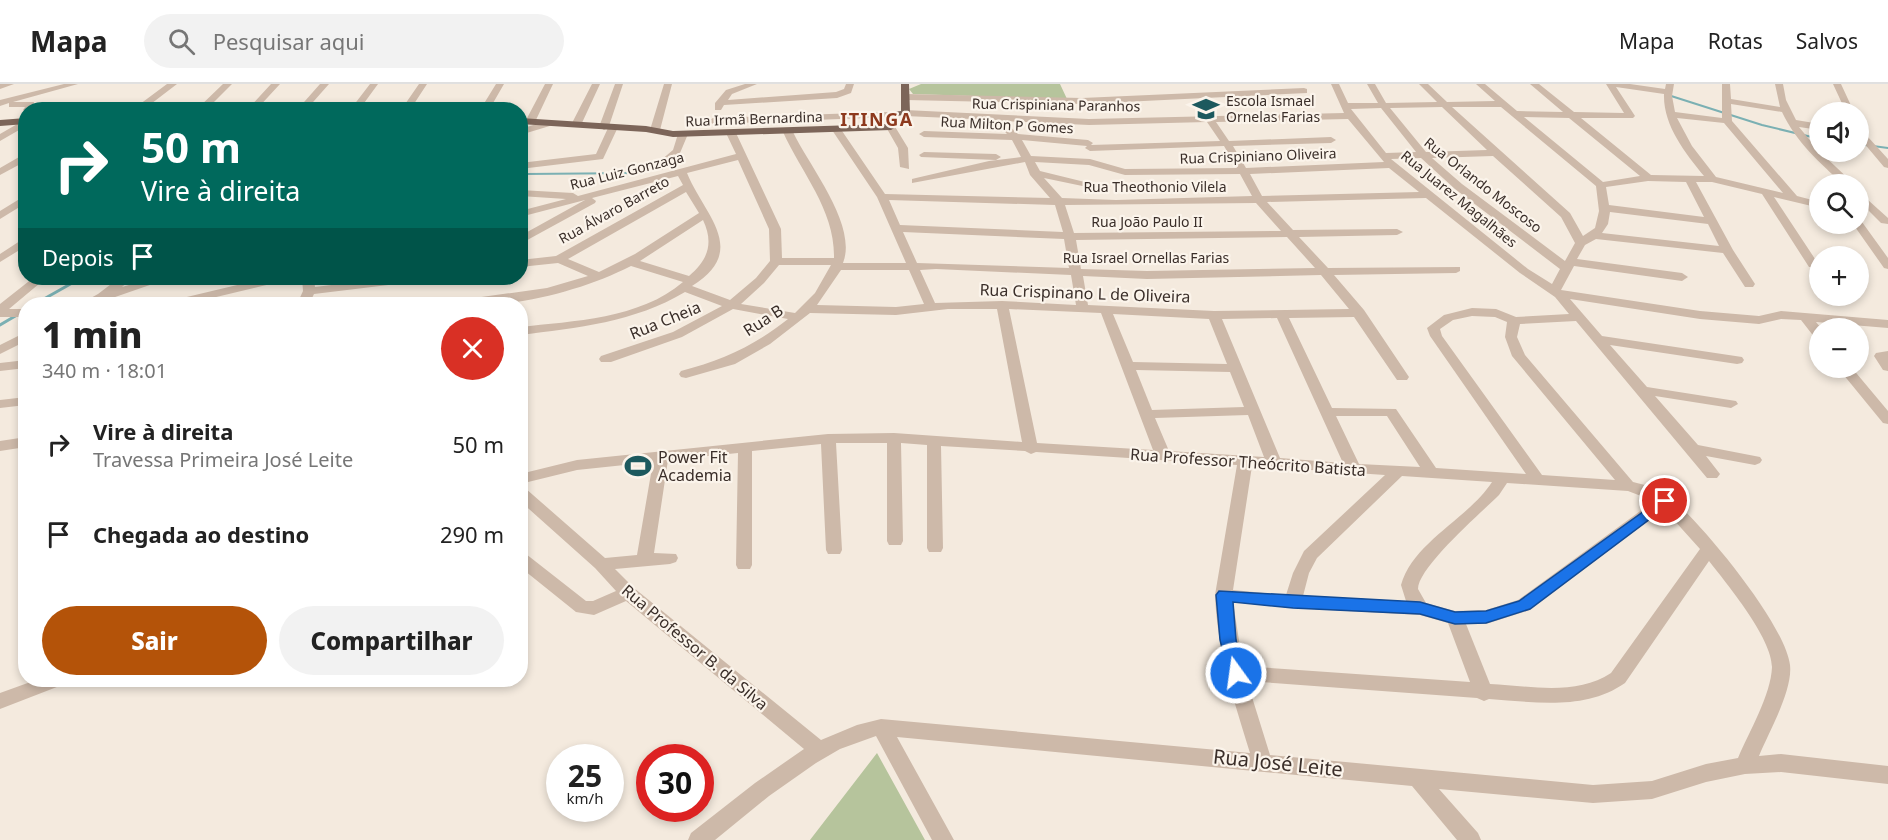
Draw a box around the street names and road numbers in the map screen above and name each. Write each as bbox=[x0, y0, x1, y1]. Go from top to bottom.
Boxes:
street label: Rua Crispiniana Paranhos bbox=[972, 94, 1141, 115]
street label: Rua Irmã Bernardina bbox=[685, 107, 823, 130]
street label: Rua Milton P Gomes bbox=[940, 112, 1074, 137]
street label: Rua Orlando Moscoso bbox=[1420, 133, 1546, 237]
street label: Rua Crispiniano Oliveira bbox=[1179, 143, 1337, 168]
street label: Rua Juarez Magalhães bbox=[1397, 146, 1522, 252]
street label: Rua Luiz Gonzaga bbox=[568, 147, 686, 194]
street label: Rua Álvaro Barreto bbox=[555, 171, 672, 248]
street label: Rua Theothonio Vilela bbox=[1083, 177, 1227, 196]
street label: Rua João Paulo II bbox=[1091, 212, 1203, 231]
street label: Rua Israel Ornellas Farias bbox=[1063, 248, 1230, 267]
street label: Rua Crispinano L de Oliveira bbox=[979, 278, 1191, 308]
street label: Rua Cheia bbox=[626, 296, 704, 344]
street label: Rua B bbox=[739, 299, 787, 341]
street label: Rua Professor Theócrito Batista bbox=[1129, 443, 1367, 481]
street label: Rua Professor B. da Silva bbox=[617, 579, 773, 715]
street label: Rua José Leite bbox=[1212, 742, 1344, 783]

